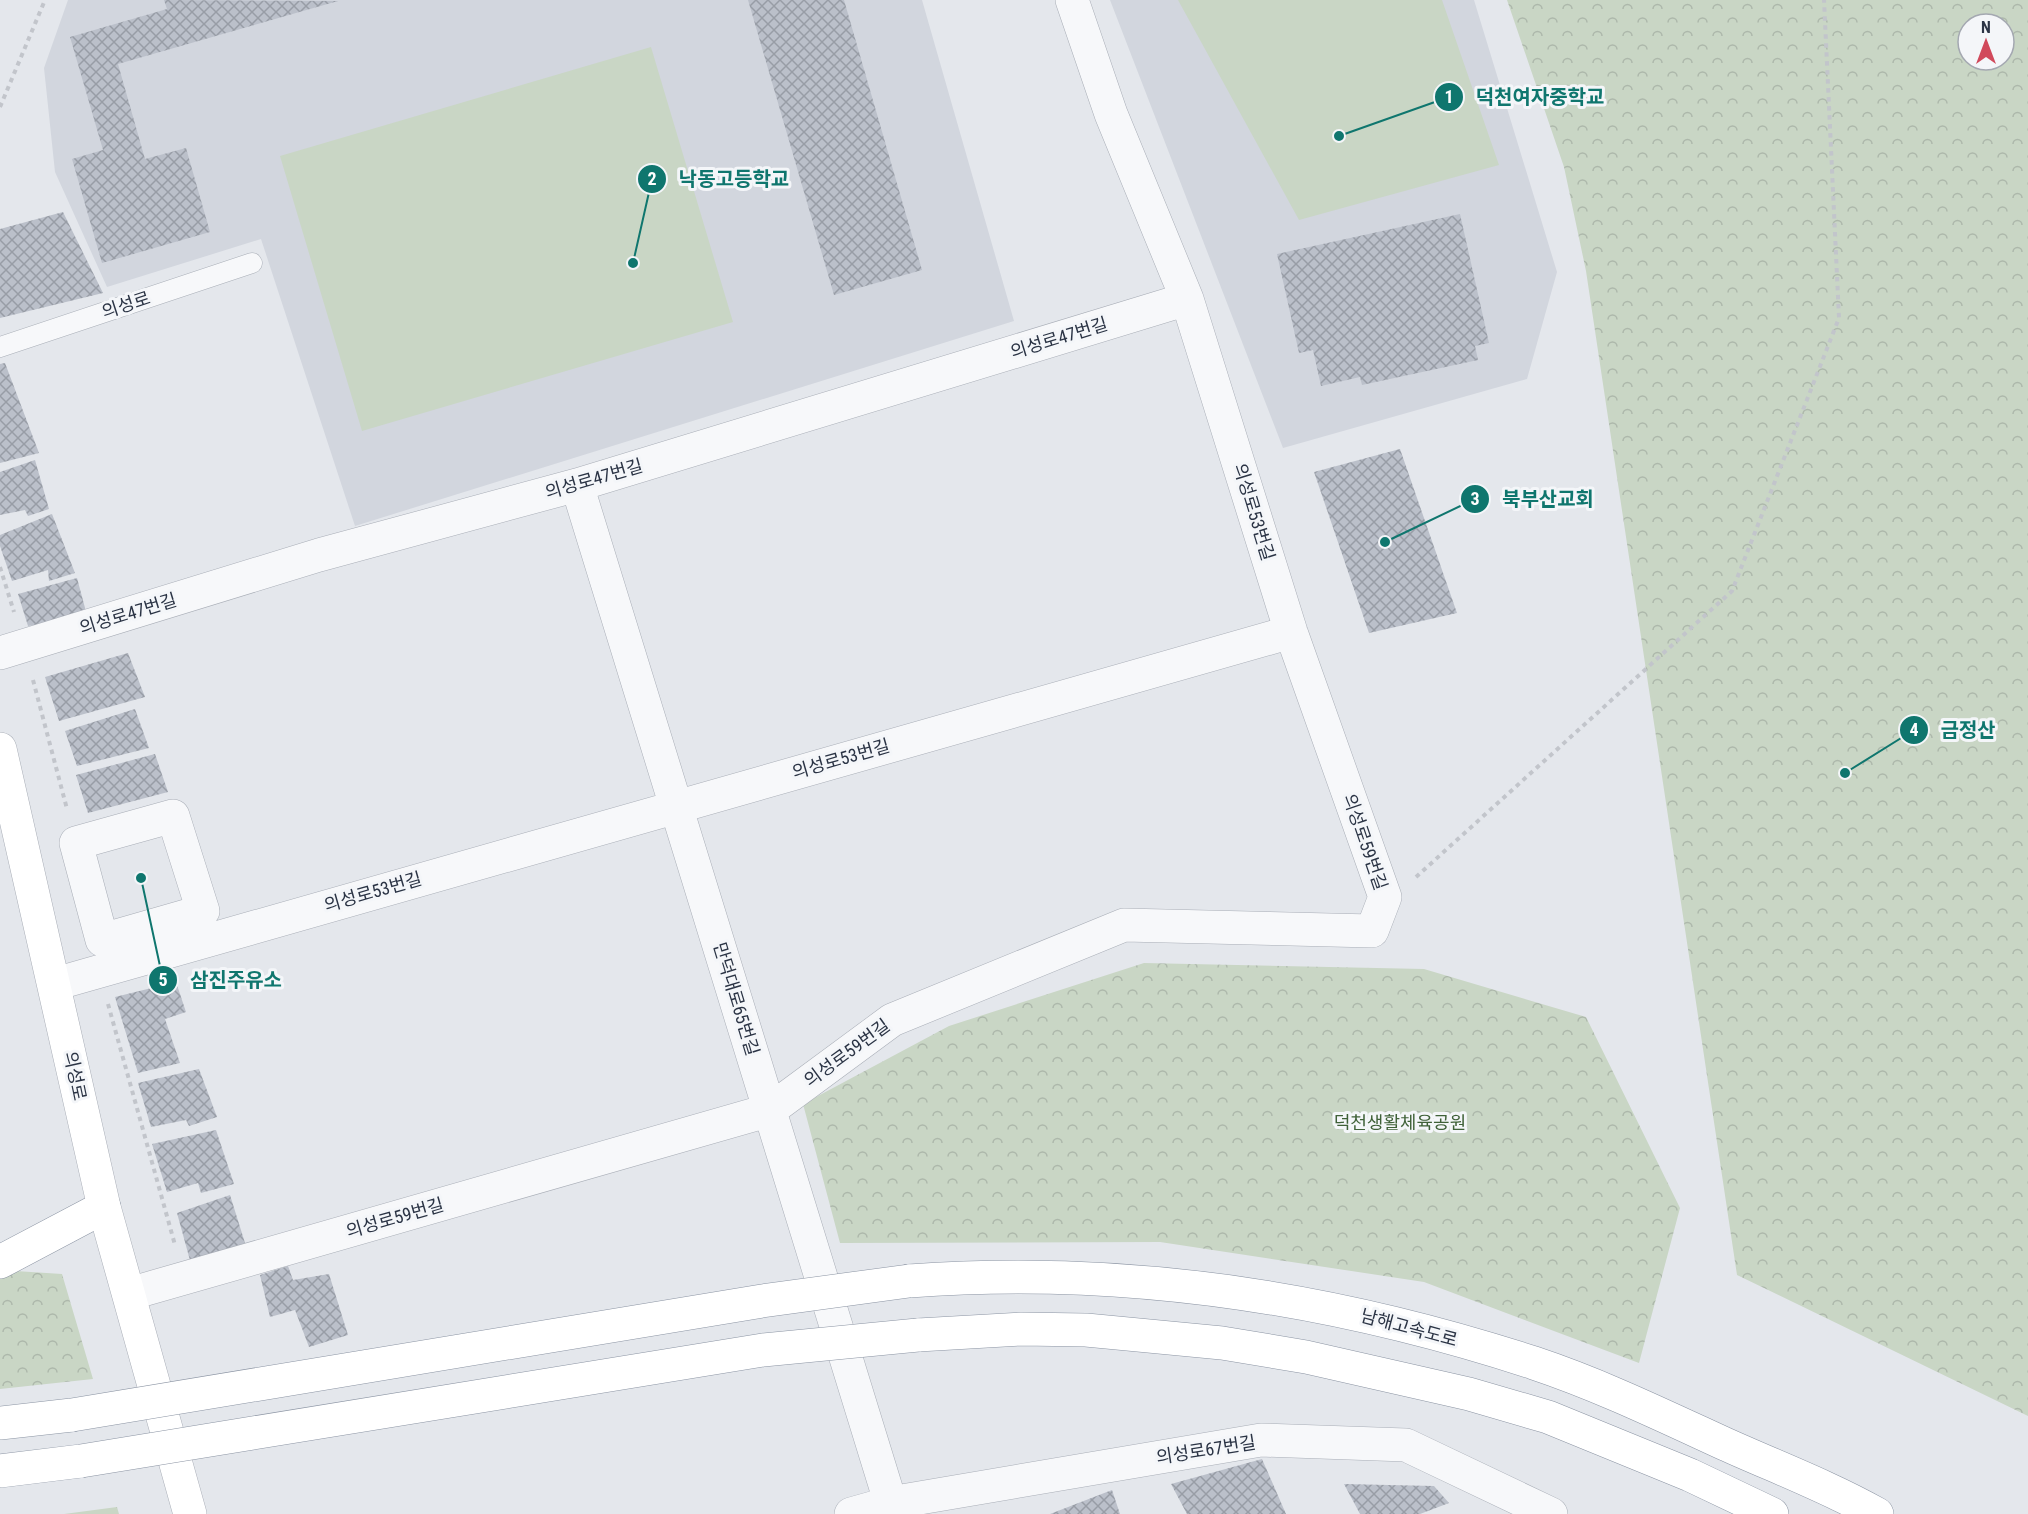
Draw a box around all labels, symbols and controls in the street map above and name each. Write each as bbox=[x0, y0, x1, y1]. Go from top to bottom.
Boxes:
north arrow bbox=[1956, 12, 2016, 72]
text: N bbox=[1981, 18, 1991, 37]
callout: 덕천여자중학교 bbox=[1434, 78, 1617, 116]
text: 덕천여자중학교 bbox=[1476, 85, 1604, 109]
text: 1 bbox=[1444, 86, 1454, 107]
callout: 낙동고등학교 bbox=[637, 160, 801, 198]
text: 낙동고등학교 bbox=[679, 167, 789, 191]
text: 2 bbox=[647, 168, 657, 189]
street label: 의성로 bbox=[99, 287, 153, 322]
street label: 의성로47번길 bbox=[1008, 313, 1110, 362]
street label: 의성로47번길 bbox=[543, 455, 645, 502]
street label: 의성로53번길 bbox=[1230, 461, 1279, 563]
callout: 북부산교회 bbox=[1460, 480, 1606, 518]
text: 북부산교회 bbox=[1502, 487, 1594, 511]
text: 3 bbox=[1470, 488, 1480, 509]
street label: 의성로47번길 bbox=[77, 589, 179, 638]
callout: 금정산 bbox=[1899, 711, 2008, 749]
text: 금정산 bbox=[1940, 718, 1996, 742]
text: 4 bbox=[1909, 719, 1919, 740]
street label: 의성로53번길 bbox=[790, 735, 892, 782]
street label: 의성로59번길 bbox=[1339, 791, 1392, 893]
street label: 의성로53번길 bbox=[322, 868, 424, 915]
street label: 만덕대로65번길 bbox=[709, 940, 764, 1058]
callout: 삼진주유소 bbox=[148, 961, 294, 999]
text: 삼진주유소 bbox=[190, 968, 282, 992]
text: 5 bbox=[158, 969, 168, 990]
street label: 의성로59번길 bbox=[800, 1015, 894, 1091]
street label: 의성로 bbox=[60, 1049, 91, 1102]
park label: 덕천생활체육공원 bbox=[1334, 1112, 1466, 1133]
street label: 의성로59번길 bbox=[344, 1194, 446, 1241]
street label: 남해고속도로 bbox=[1358, 1305, 1460, 1351]
street label: 의성로67번길 bbox=[1155, 1431, 1257, 1468]

